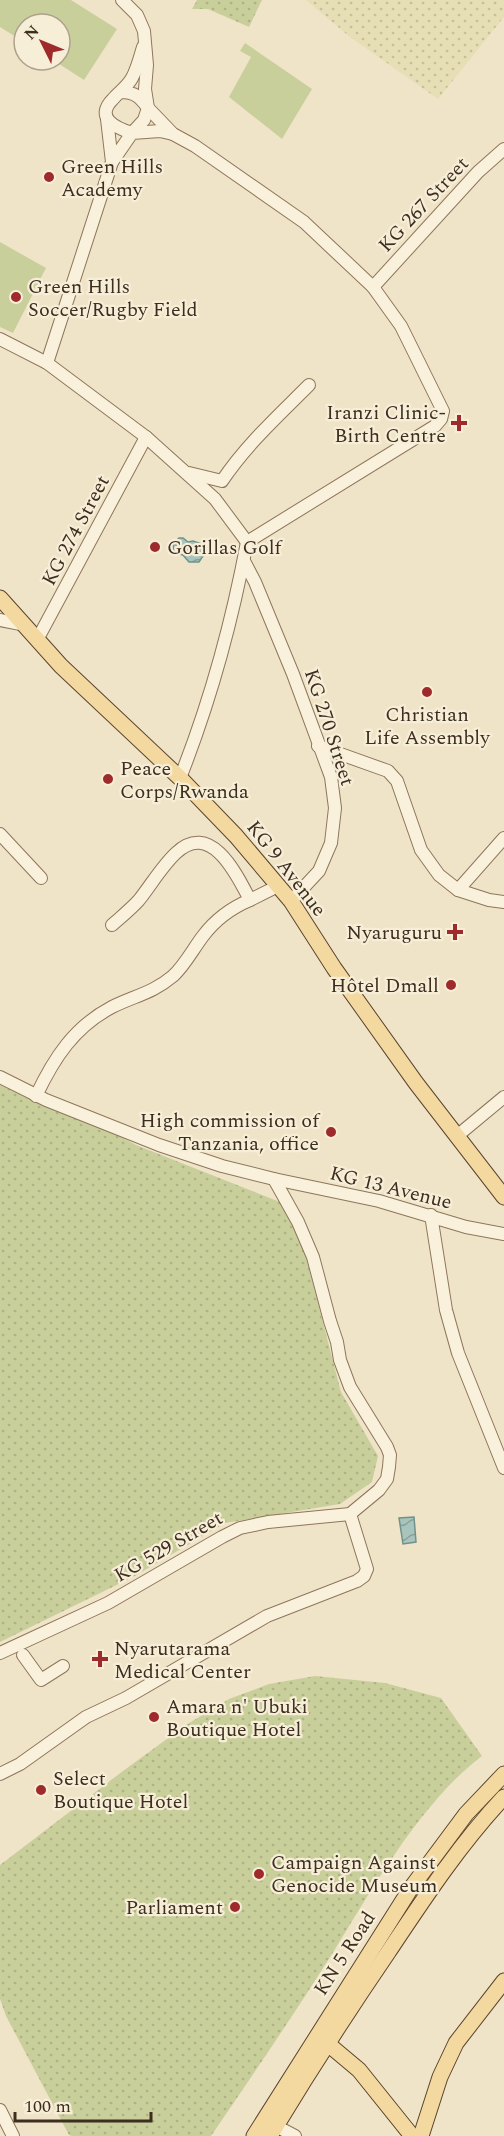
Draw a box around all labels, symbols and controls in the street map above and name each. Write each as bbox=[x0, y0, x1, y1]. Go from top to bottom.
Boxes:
north arrow bbox=[12, 12, 72, 72]
text: N bbox=[19, 19, 45, 45]
street label: KG 267 Street bbox=[371, 150, 476, 259]
place label: Green Hills Academy bbox=[61, 152, 163, 205]
marker: Green Hills Academy bbox=[42, 170, 56, 184]
place label: Green Hills Soccer/Rugby Field bbox=[28, 272, 198, 325]
marker: Green Hills Soccer/Rugby Field bbox=[9, 290, 23, 304]
place label: Iranzi Clinic- Birth Centre bbox=[326, 398, 446, 451]
marker: Iranzi Clinic- Birth Centre bbox=[450, 414, 468, 432]
street label: KG 274 Street bbox=[34, 470, 118, 591]
place label: Gorillas Golf bbox=[167, 533, 284, 563]
marker: Gorillas Golf bbox=[148, 540, 162, 554]
street label: KG 270 Street bbox=[296, 665, 362, 790]
marker: Christian Life Assembly bbox=[420, 685, 434, 699]
place label: Christian Life Assembly bbox=[364, 700, 491, 753]
place label: Peace Corps/Rwanda bbox=[120, 754, 249, 807]
marker: Peace Corps/Rwanda bbox=[101, 772, 115, 786]
street label: KG 9 Avenue bbox=[239, 814, 333, 923]
place label: Nyaruguru bbox=[346, 918, 442, 948]
marker: Nyaruguru bbox=[446, 923, 464, 941]
place label: Hôtel Dmall bbox=[330, 971, 439, 1001]
marker: Hôtel Dmall bbox=[444, 978, 458, 992]
place label: High commission of Tanzania, office bbox=[140, 1106, 321, 1159]
marker: High commission of Tanzania, office bbox=[324, 1125, 338, 1139]
street label: KG 13 Avenue bbox=[327, 1158, 455, 1218]
street label: KG 529 Street bbox=[108, 1504, 229, 1590]
place label: Nyarutarama Medical Center bbox=[114, 1634, 251, 1687]
marker: Nyarutarama Medical Center bbox=[91, 1650, 109, 1668]
place label: Amara n' Ubuki Boutique Hotel bbox=[166, 1692, 308, 1745]
marker: Amara n' Ubuki Boutique Hotel bbox=[147, 1710, 161, 1724]
place label: Select Boutique Hotel bbox=[53, 1764, 188, 1817]
marker: Select Boutique Hotel bbox=[34, 1783, 48, 1797]
place label: Campaign Against Genocide Museum bbox=[271, 1848, 437, 1901]
marker: Campaign Against Genocide Museum bbox=[252, 1867, 266, 1881]
place label: Parliament bbox=[125, 1893, 223, 1923]
marker: Parliament bbox=[228, 1900, 242, 1914]
street label: KN 5 Road bbox=[306, 1905, 383, 2002]
scale bar bbox=[15, 2085, 152, 2123]
text: 100 m bbox=[24, 2093, 71, 2120]

